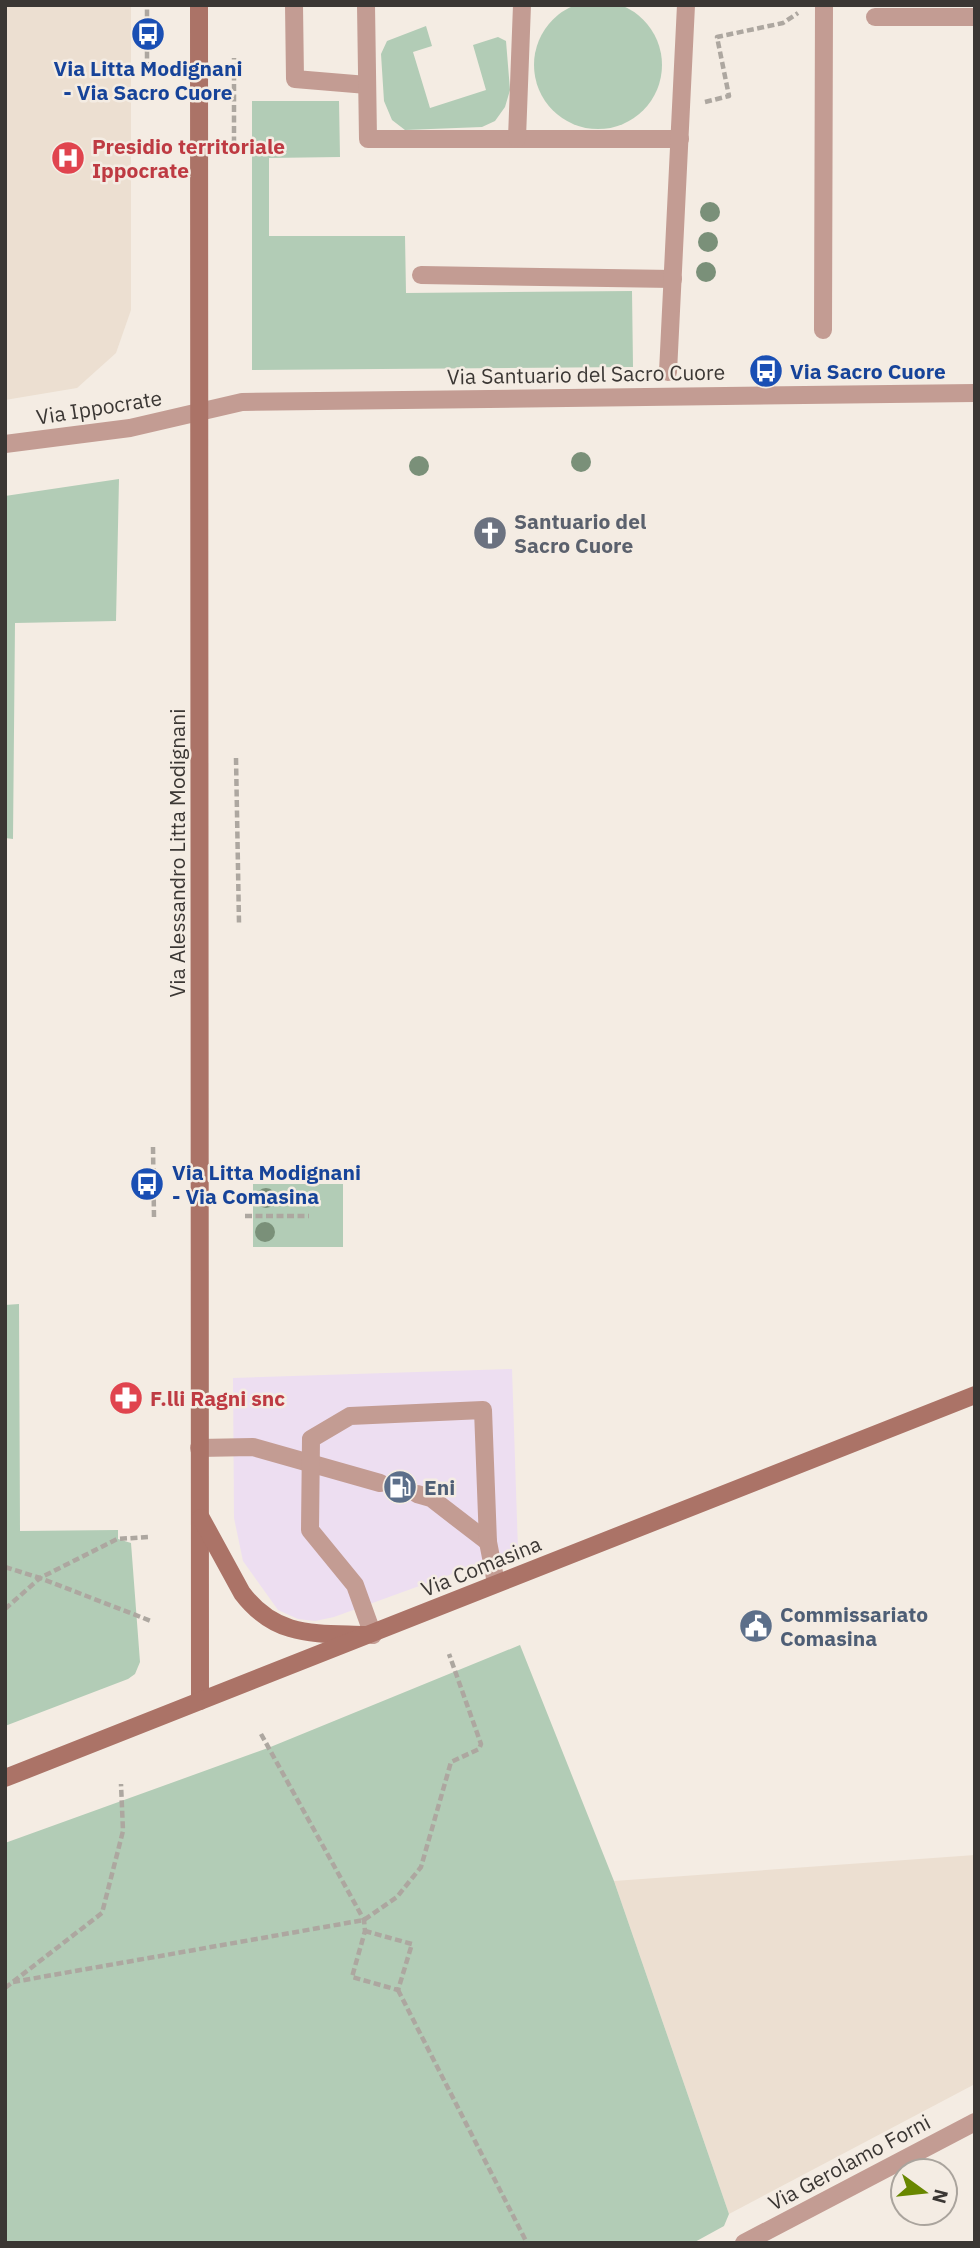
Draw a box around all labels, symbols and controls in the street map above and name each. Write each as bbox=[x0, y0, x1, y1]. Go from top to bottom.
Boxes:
bus stop icon: Via Litta Modignani - Via Sacro Cuore bbox=[129, 15, 167, 53]
place label: Via Litta Modignani - Via Sacro Cuore bbox=[54, 54, 242, 106]
place label: Presidio territoriale Ippocrate bbox=[92, 132, 285, 184]
hospital icon: Presidio territoriale Ippocrate bbox=[49, 139, 87, 177]
bus stop icon: Via Sacro Cuore bbox=[747, 352, 785, 390]
place label: Via Sacro Cuore bbox=[790, 357, 946, 385]
street label: Via Santuario del Sacro Cuore bbox=[447, 358, 725, 390]
street label: Via Ippocrate bbox=[34, 383, 164, 431]
place label: Santuario del Sacro Cuore bbox=[514, 507, 646, 559]
church icon: Santuario del Sacro Cuore bbox=[471, 514, 509, 552]
street label: Via Alessandro Litta Modignani bbox=[163, 708, 191, 998]
place label: Via Litta Modignani - Via Comasina bbox=[172, 1158, 361, 1210]
bus stop icon: Via Litta Modignani - Via Comasina bbox=[128, 1165, 166, 1203]
pharmacy icon: F.lli Ragni snc bbox=[107, 1379, 145, 1417]
place label: F.lli Ragni snc bbox=[150, 1384, 285, 1412]
fuel station icon: Eni bbox=[381, 1468, 419, 1506]
place label: Eni bbox=[424, 1473, 455, 1501]
street label: Via Comasina bbox=[417, 1529, 545, 1603]
place label: Commissariato Comasina bbox=[780, 1600, 928, 1652]
public building icon: Commissariato Comasina bbox=[737, 1607, 775, 1645]
street label: Via Gerolamo Forni bbox=[763, 2107, 935, 2217]
north arrow bbox=[889, 2157, 959, 2227]
text: N bbox=[927, 2187, 954, 2206]

